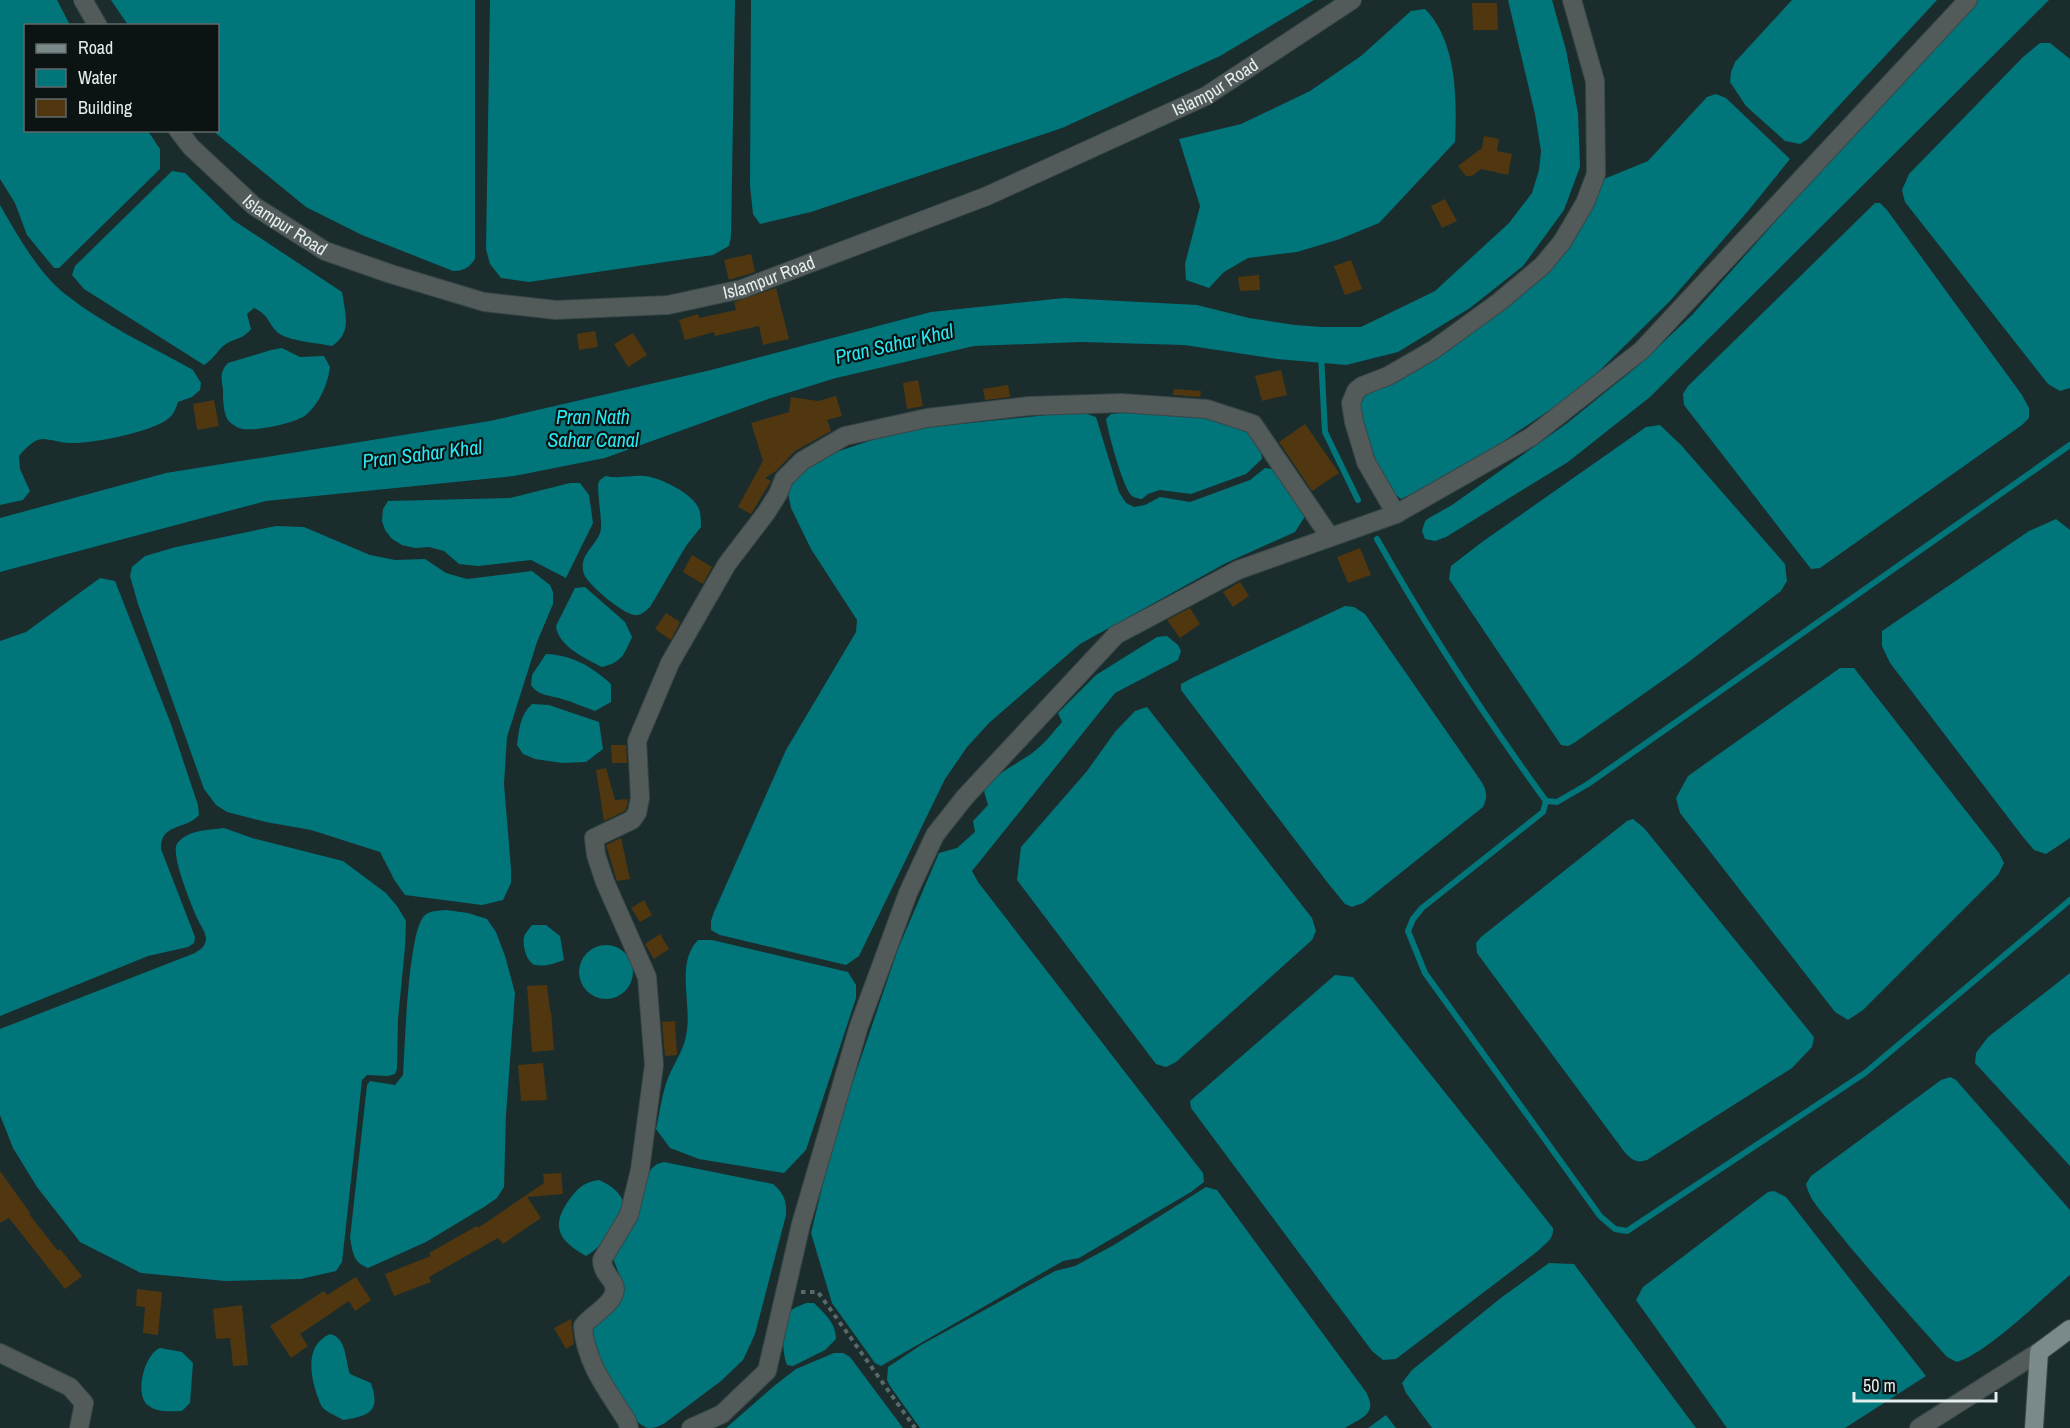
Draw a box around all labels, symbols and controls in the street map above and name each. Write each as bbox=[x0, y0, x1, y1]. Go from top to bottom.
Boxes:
legend bbox=[24, 24, 219, 132]
text: Road bbox=[78, 35, 113, 60]
street label: Islampur Road bbox=[1168, 52, 1263, 122]
text: Water bbox=[78, 65, 117, 90]
text: Building bbox=[78, 95, 133, 120]
street label: Islampur Road bbox=[237, 188, 332, 261]
street label: Islampur Road bbox=[721, 250, 818, 305]
water label: Pran Sahar Khal bbox=[832, 317, 956, 370]
water label: Pran Nath Sahar Canal bbox=[547, 403, 639, 453]
water label: Pran Sahar Khal bbox=[361, 433, 484, 474]
scale bar bbox=[1854, 1365, 1996, 1403]
text: 50 m bbox=[1863, 1373, 1896, 1398]

